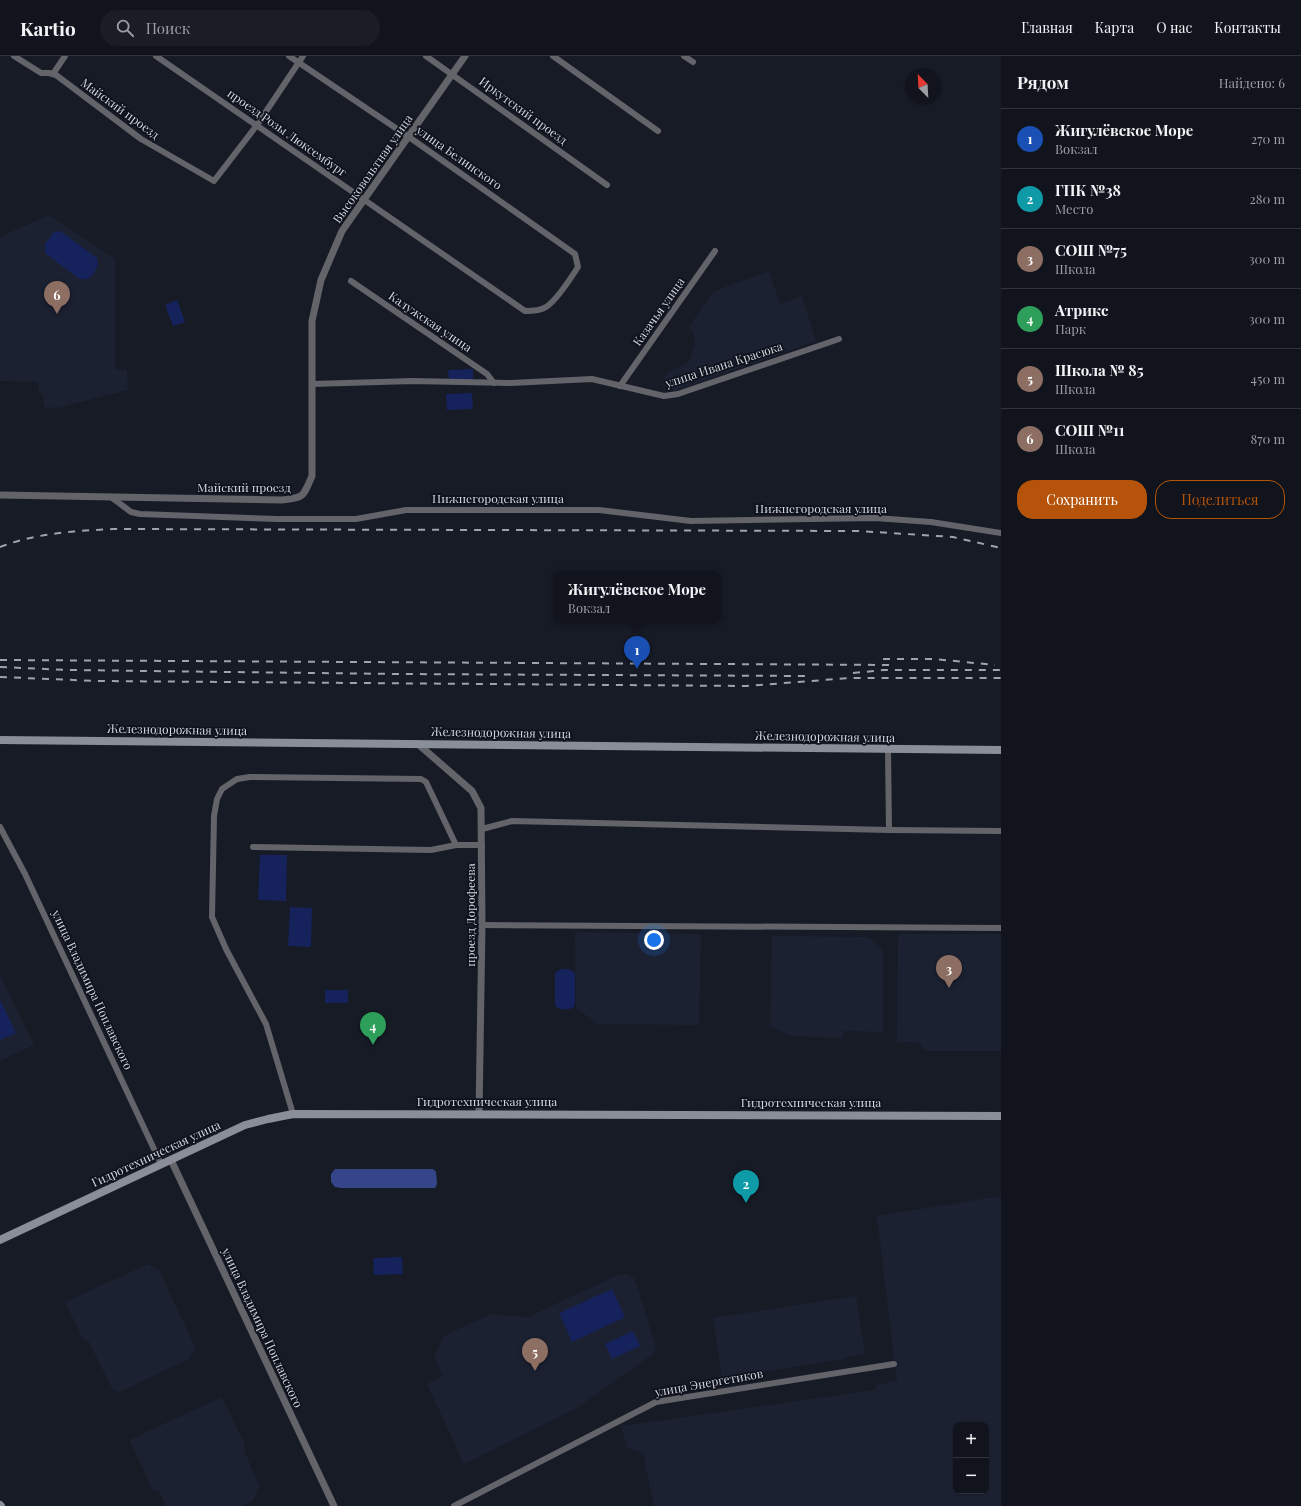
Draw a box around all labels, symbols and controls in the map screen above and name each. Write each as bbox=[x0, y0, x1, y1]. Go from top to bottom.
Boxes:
search box bbox=[100, 10, 380, 46]
text: Kartio bbox=[20, 15, 76, 41]
icon: search bbox=[114, 17, 136, 39]
text: Поиск bbox=[146, 18, 190, 38]
text: Главная bbox=[1021, 18, 1073, 37]
text: Карта bbox=[1095, 18, 1134, 37]
text: О нас bbox=[1156, 18, 1192, 37]
text: Контакты bbox=[1214, 18, 1281, 37]
north arrow bbox=[905, 68, 941, 104]
text: Рядом bbox=[1017, 71, 1069, 93]
street label: Иркутский проезд bbox=[476, 73, 571, 148]
street label: Майский проезд bbox=[78, 74, 164, 143]
text: Найдено: 6 bbox=[1219, 74, 1285, 91]
street label: проезд Розы Люксембург bbox=[225, 85, 351, 180]
street label: Высоковольтная улица bbox=[329, 111, 416, 226]
text: Жигулёвское Море bbox=[1055, 120, 1193, 140]
street label: улица Белинского bbox=[413, 121, 506, 193]
text: 1 bbox=[1028, 130, 1032, 147]
text: 270 m bbox=[1251, 130, 1285, 147]
text: Вокзал bbox=[1055, 140, 1098, 157]
text: ГПК №38 bbox=[1055, 180, 1121, 200]
text: 2 bbox=[1027, 190, 1033, 207]
text: 280 m bbox=[1249, 190, 1285, 207]
text: Место bbox=[1055, 200, 1093, 217]
text: СОШ №75 bbox=[1055, 240, 1127, 260]
text: 3 bbox=[1027, 250, 1033, 267]
text: 300 m bbox=[1249, 250, 1285, 267]
text: Школа bbox=[1055, 260, 1095, 277]
street label: Казачья улица bbox=[629, 274, 688, 349]
pin: 6 bbox=[44, 281, 70, 314]
street label: Калужская улица bbox=[386, 287, 475, 355]
text: Атрикс bbox=[1055, 300, 1108, 320]
text: 4 bbox=[1027, 310, 1033, 327]
text: 300 m bbox=[1249, 310, 1285, 327]
text: Парк bbox=[1055, 320, 1086, 337]
street label: улица Ивана Красюка bbox=[662, 337, 784, 391]
text: Школа № 85 bbox=[1055, 360, 1144, 380]
text: 5 bbox=[1027, 370, 1033, 387]
text: 450 m bbox=[1251, 370, 1285, 387]
text: Школа bbox=[1055, 380, 1095, 397]
text: СОШ №11 bbox=[1055, 420, 1125, 440]
text: 6 bbox=[1026, 430, 1034, 447]
text: 870 m bbox=[1250, 430, 1285, 447]
text: Школа bbox=[1055, 440, 1095, 457]
street label: Майский проезд bbox=[197, 479, 291, 495]
button: Сохранить bbox=[1017, 480, 1147, 519]
button: Поделиться bbox=[1155, 480, 1285, 519]
street label: Нижнегородская улица bbox=[432, 490, 564, 506]
street label: Нижнегородская улица bbox=[755, 500, 887, 516]
popup bbox=[553, 571, 721, 623]
text: Жигулёвское Море bbox=[568, 579, 706, 599]
text: Вокзал bbox=[568, 599, 610, 616]
pin: 1 bbox=[624, 636, 650, 669]
street label: Железнодорожная улица bbox=[107, 720, 247, 738]
street label: Железнодорожная улица bbox=[431, 723, 571, 741]
street label: Железнодорожная улица bbox=[755, 727, 895, 745]
street label: проезд Дорофеева bbox=[462, 863, 478, 967]
street label: улица Владимира Поплавского bbox=[48, 906, 137, 1072]
your location bbox=[644, 930, 664, 950]
pin: 3 bbox=[936, 955, 962, 988]
pin: 4 bbox=[360, 1012, 386, 1045]
street label: Гидротехническая улица bbox=[417, 1093, 557, 1109]
street label: Гидротехническая улица bbox=[741, 1094, 881, 1110]
street label: Гидротехническая улица bbox=[88, 1116, 223, 1190]
pin: 2 bbox=[733, 1170, 759, 1203]
street label: улица Владимира Поплавского bbox=[218, 1244, 307, 1410]
pin: 5 bbox=[522, 1338, 548, 1371]
street label: улица Энергетиков bbox=[652, 1365, 765, 1400]
map controls bbox=[953, 1422, 989, 1494]
button: + bbox=[953, 1422, 989, 1458]
button: − bbox=[953, 1458, 989, 1494]

